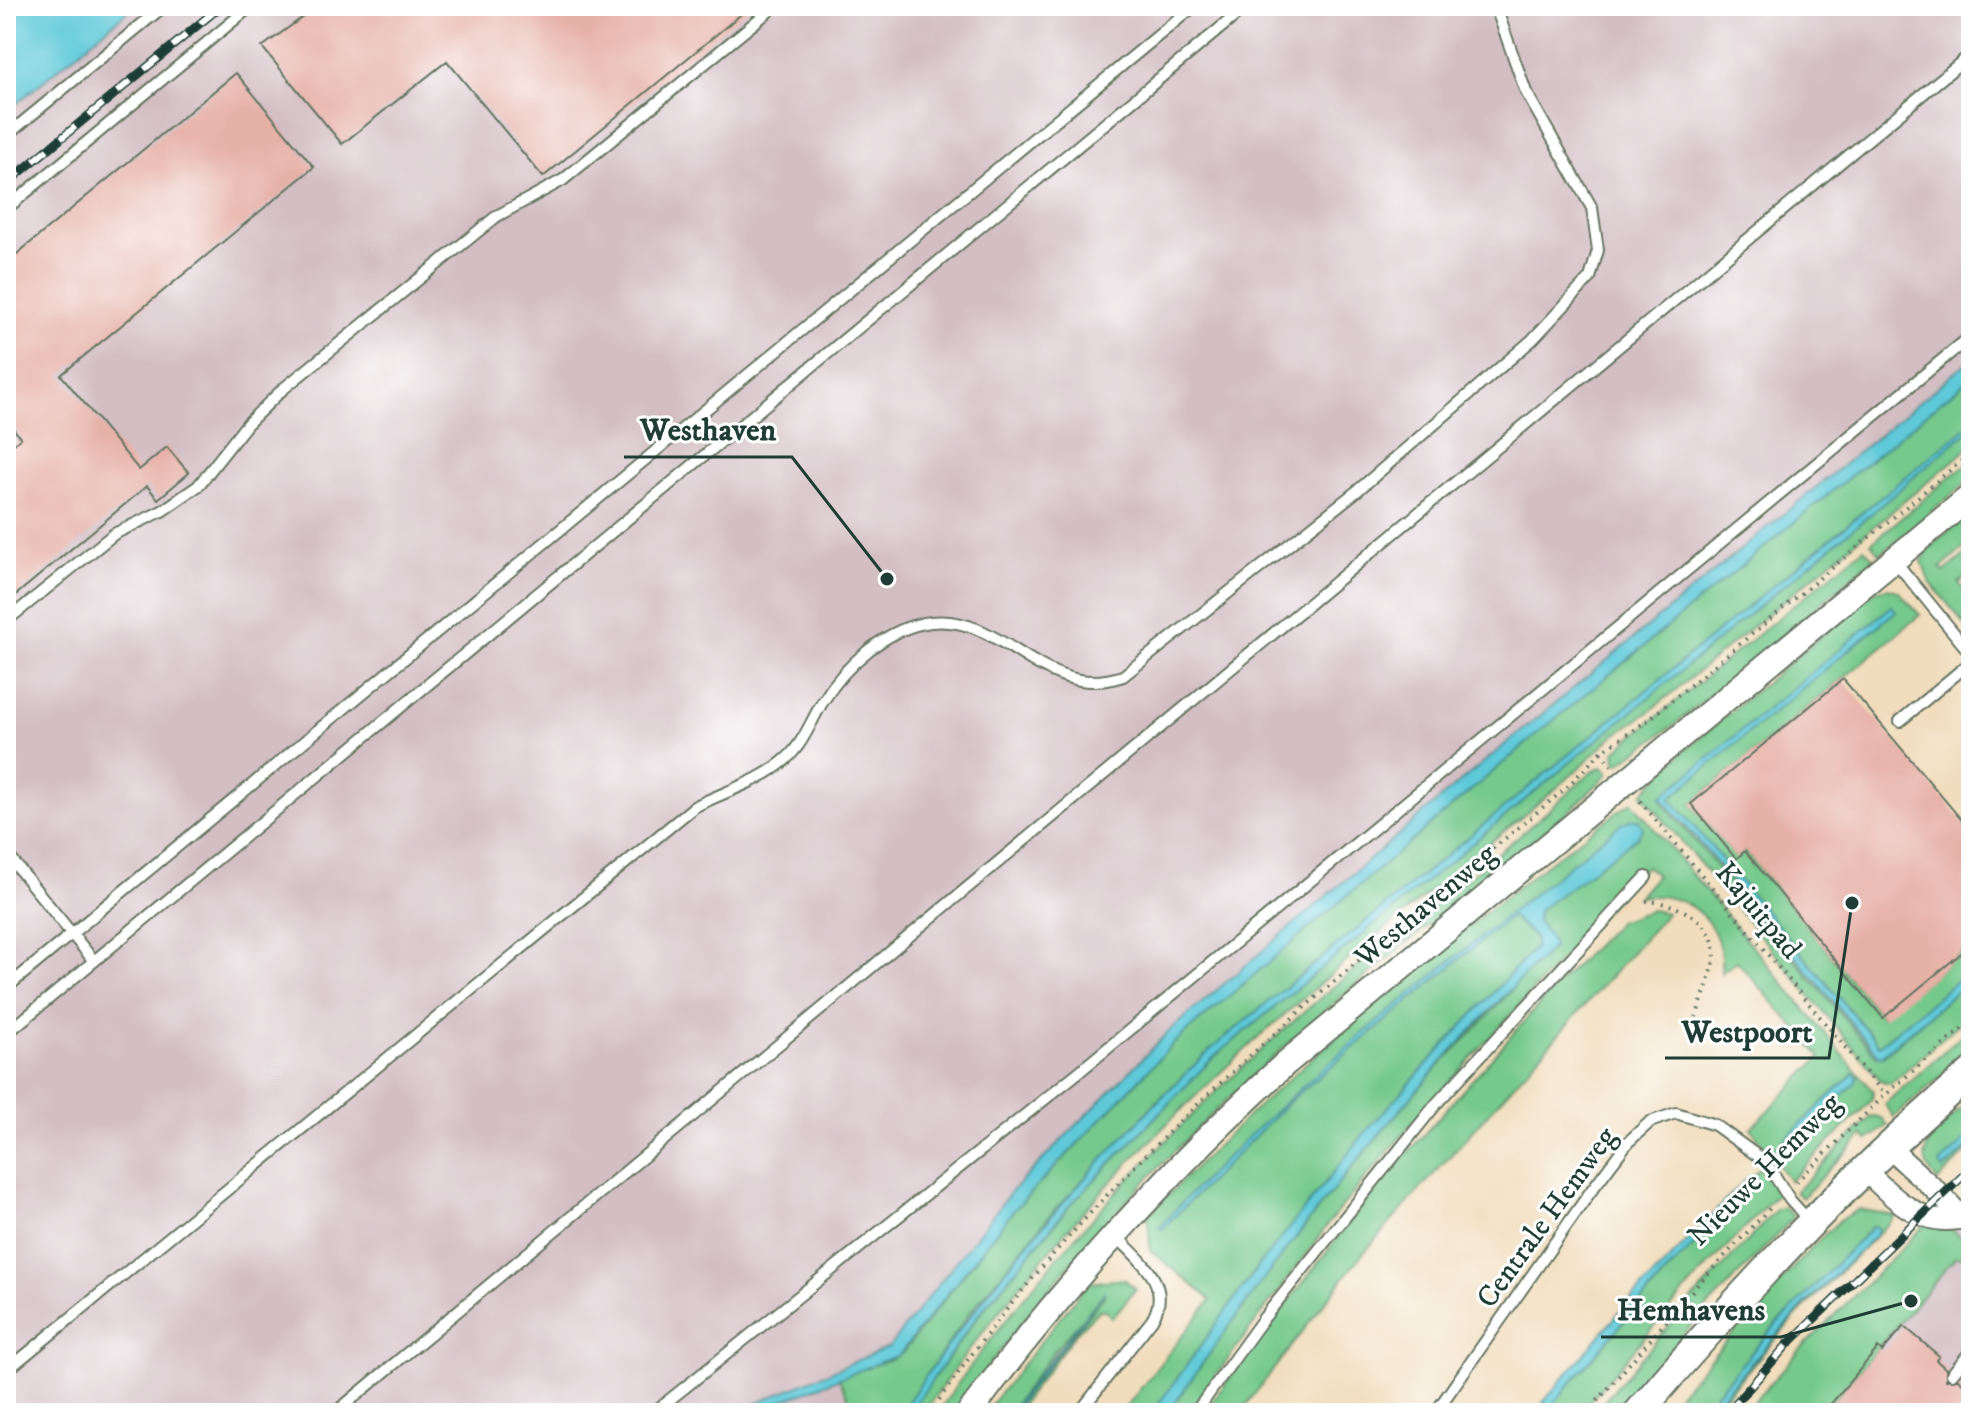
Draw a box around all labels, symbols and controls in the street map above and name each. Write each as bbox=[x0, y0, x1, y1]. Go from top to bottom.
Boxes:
callout: Westhaven bbox=[624, 401, 792, 457]
text: Westhaven bbox=[639, 411, 776, 451]
street label: Westhavenweg bbox=[1347, 836, 1505, 977]
street label: Kajuitpad bbox=[1707, 855, 1809, 967]
callout: Westpoort bbox=[1665, 1002, 1829, 1058]
text: Westpoort bbox=[1680, 1013, 1813, 1053]
street label: Nieuwe Hemweg bbox=[1680, 1085, 1850, 1255]
street label: Centrale Hemweg bbox=[1469, 1120, 1626, 1316]
callout: Hemhavens bbox=[1601, 1281, 1781, 1337]
text: Hemhavens bbox=[1617, 1291, 1766, 1331]

